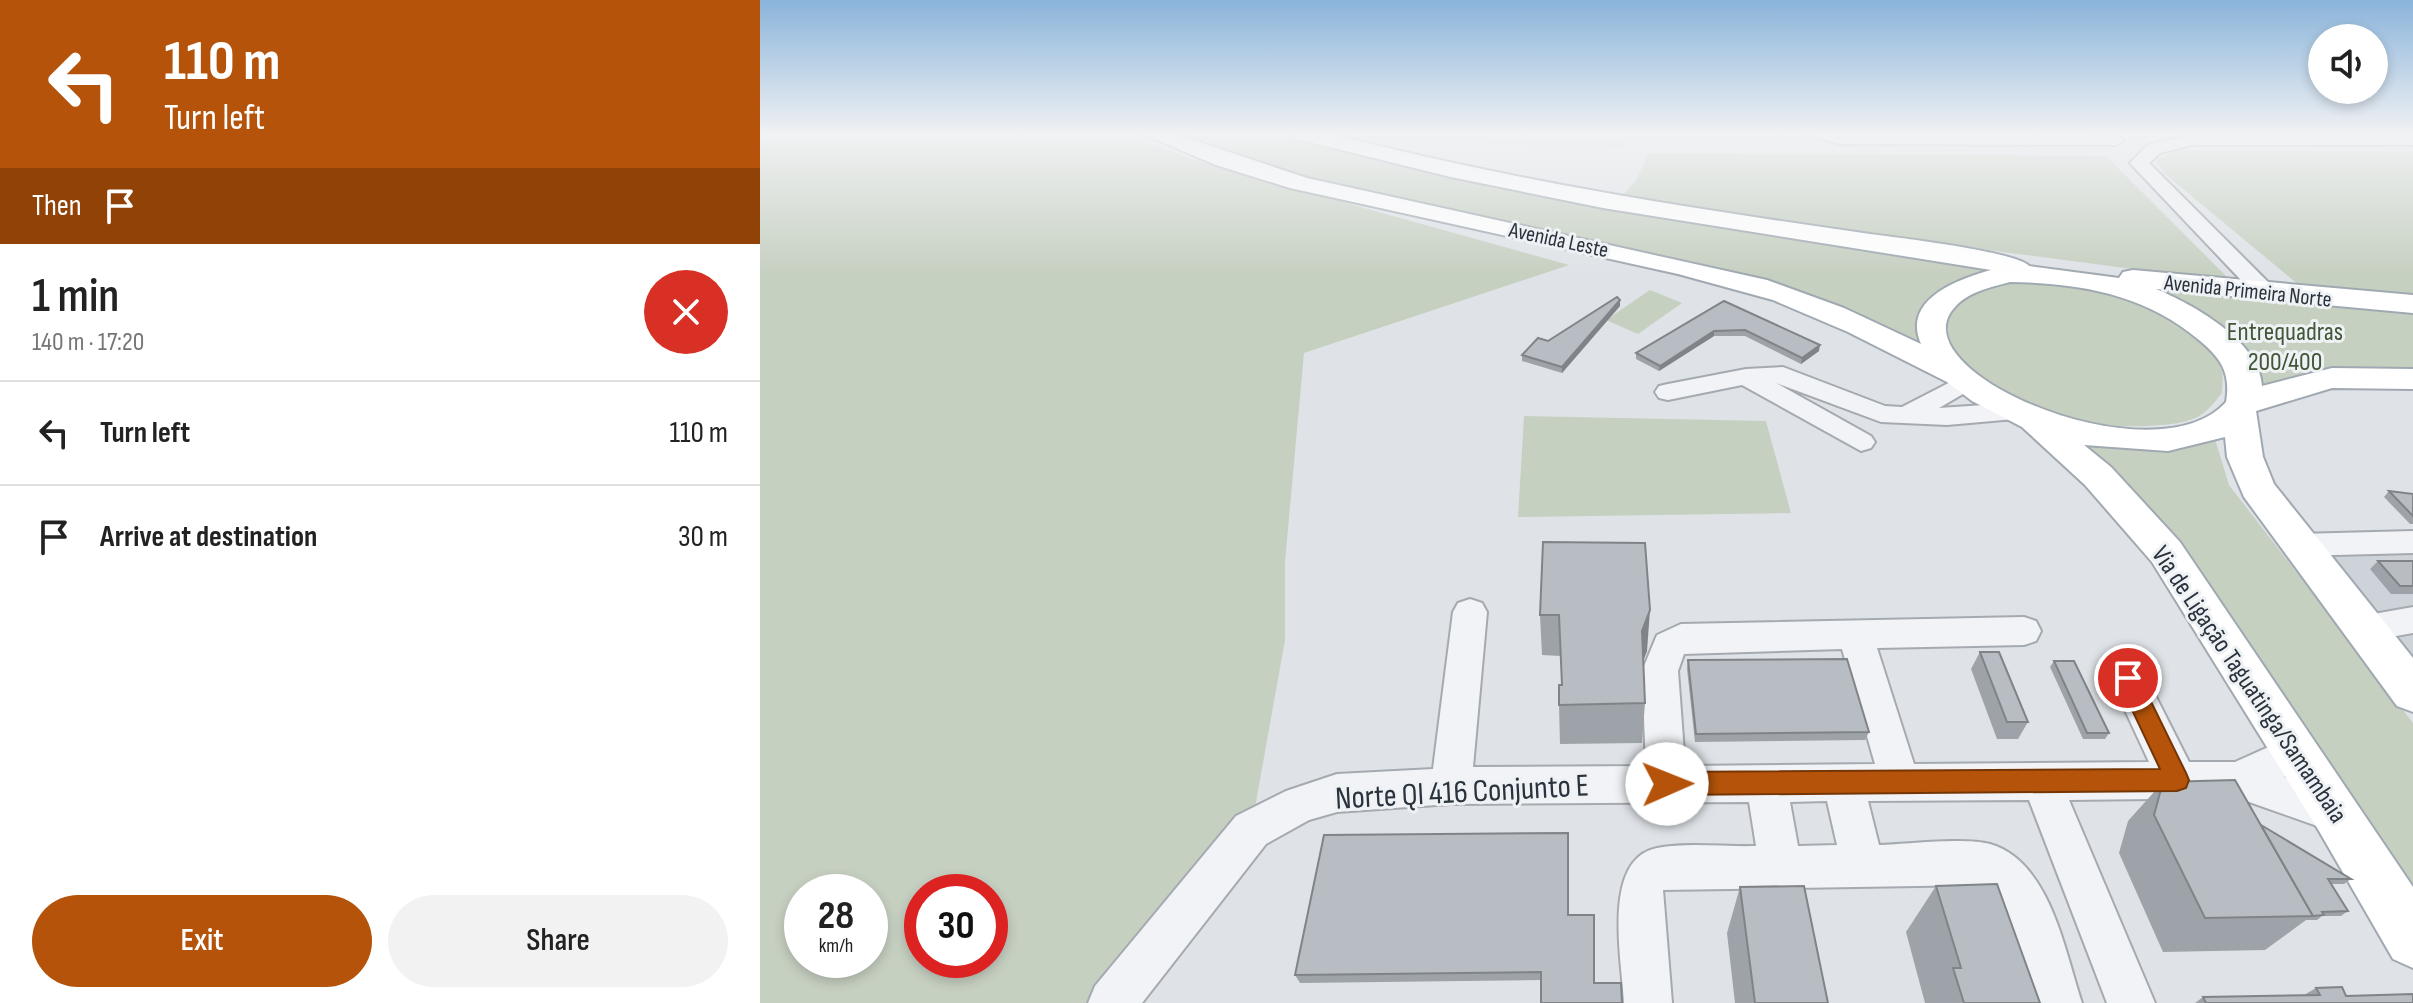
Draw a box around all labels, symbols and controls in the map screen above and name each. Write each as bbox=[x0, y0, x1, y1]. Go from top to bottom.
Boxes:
map controls bbox=[2308, 24, 2388, 104]
button: sound bbox=[2308, 24, 2388, 104]
text: 110 m bbox=[164, 29, 280, 96]
icon: left bbox=[32, 32, 136, 136]
text: Turn left bbox=[164, 97, 265, 140]
icon: arrive bbox=[98, 184, 142, 228]
text: Then bbox=[32, 188, 82, 224]
street label: Avenida Leste bbox=[1505, 217, 1611, 264]
text: 1 min bbox=[32, 268, 119, 325]
street label: Avenida Primeira Norte bbox=[2162, 269, 2333, 314]
button: close bbox=[644, 270, 728, 354]
park label: Entrequadras 200/400 bbox=[2227, 317, 2343, 378]
text: 140 m · 17:20 bbox=[32, 327, 144, 358]
icon: left bbox=[32, 411, 76, 455]
text: Turn left bbox=[100, 415, 190, 451]
text: 110 m bbox=[670, 415, 728, 451]
icon: arrive bbox=[32, 515, 76, 559]
text: Arrive at destination bbox=[100, 519, 317, 555]
text: 30 m bbox=[678, 519, 728, 555]
street label: Via de Ligação Taguatinga/Samambaia bbox=[2144, 540, 2353, 829]
pin bbox=[2094, 644, 2162, 712]
icon: arrive bbox=[2106, 656, 2150, 700]
position arrow bbox=[1625, 742, 1709, 826]
street label: Norte QI 416 Conjunto E bbox=[1334, 766, 1590, 819]
speed limit sign: 30 bbox=[904, 874, 1008, 978]
text: 28 bbox=[818, 892, 854, 940]
button: Exit bbox=[32, 895, 372, 987]
button: Share bbox=[388, 895, 728, 987]
text: km/h bbox=[819, 934, 853, 958]

